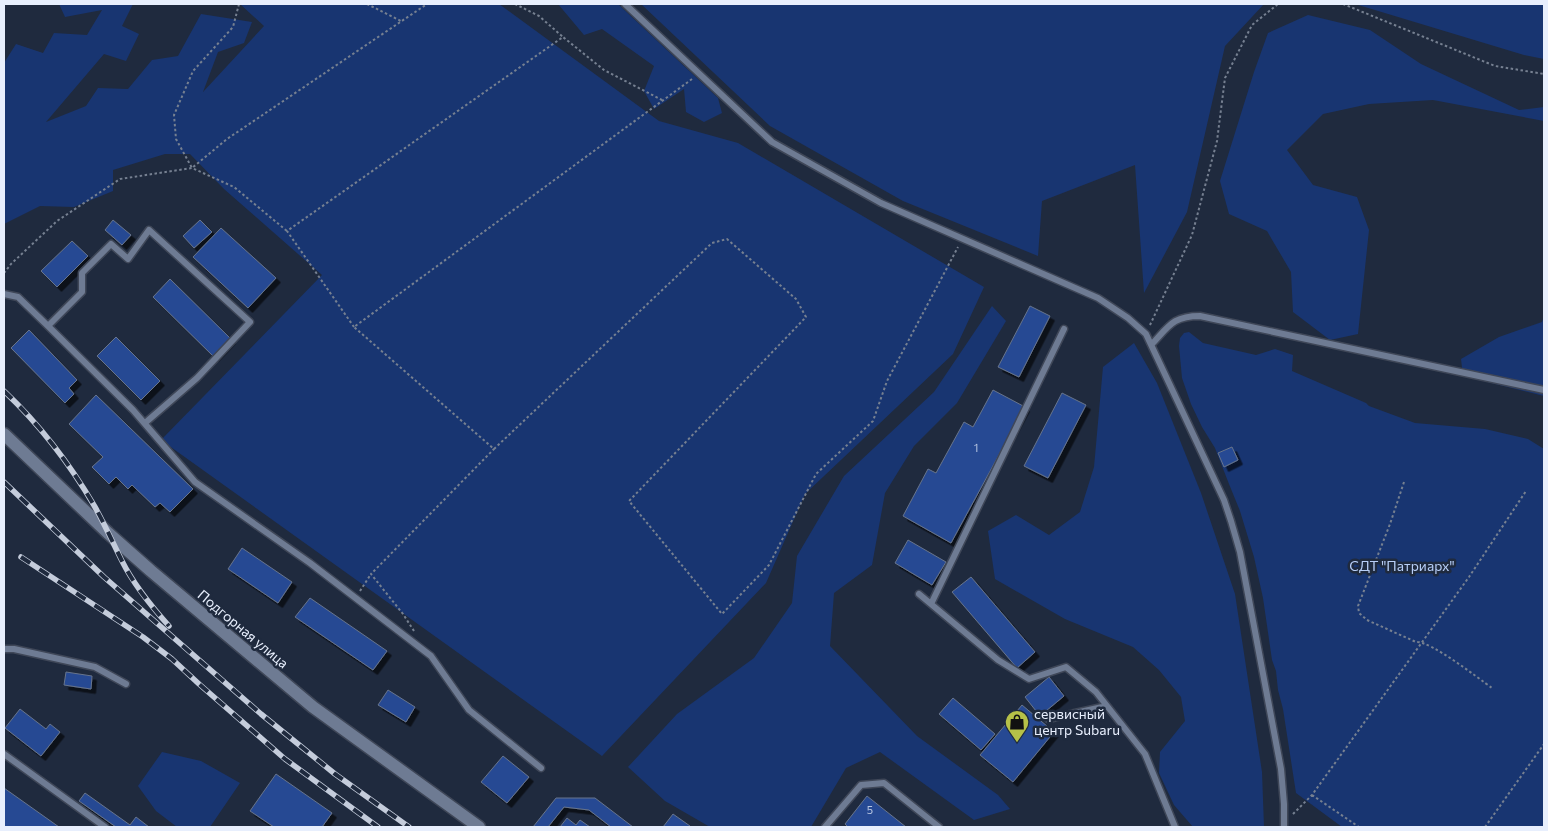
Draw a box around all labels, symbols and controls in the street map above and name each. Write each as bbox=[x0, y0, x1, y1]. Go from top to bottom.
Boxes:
house number: 1 bbox=[974, 441, 978, 454]
park label: СДТ "Патриарх" bbox=[1349, 557, 1455, 574]
street label: Подгорная улица bbox=[195, 586, 292, 671]
place label: сервисный центр Subaru bbox=[1034, 705, 1120, 738]
shop icon: сервисный центр Subaru bbox=[1004, 709, 1030, 743]
house number: 5 bbox=[867, 803, 873, 816]

